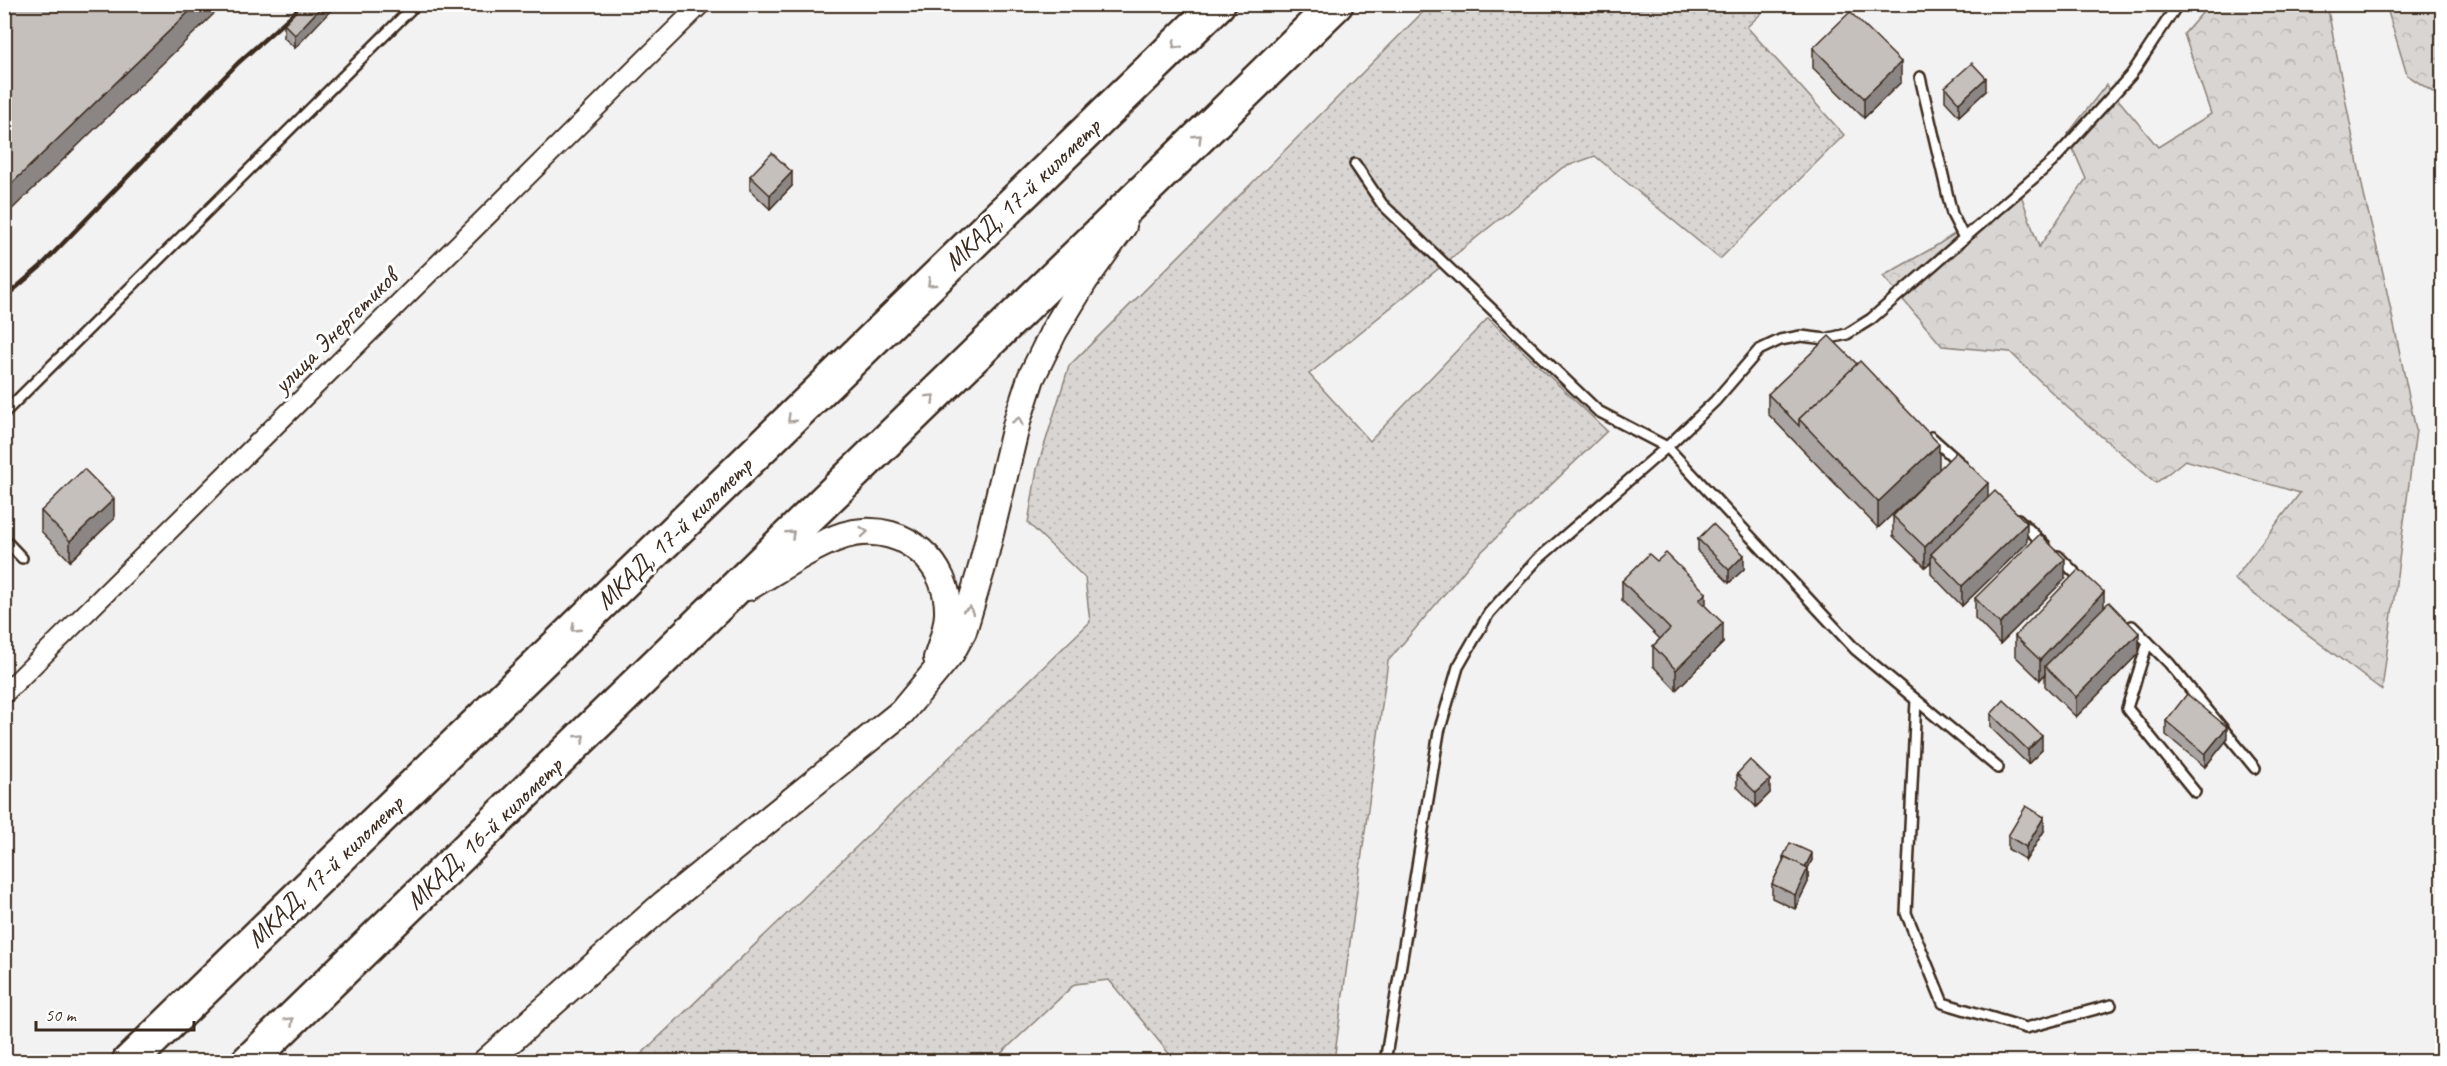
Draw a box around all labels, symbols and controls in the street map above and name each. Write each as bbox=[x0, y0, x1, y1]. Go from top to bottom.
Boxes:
one-way arrow bbox=[1173, 38, 1184, 49]
street label: МКАД, 17-й километр bbox=[936, 109, 1109, 278]
one-way arrow bbox=[1192, 134, 1202, 145]
street label: улица Энергетиков bbox=[264, 258, 408, 402]
one-way arrow bbox=[927, 276, 938, 287]
one-way arrow bbox=[923, 394, 934, 405]
one-way arrow bbox=[787, 412, 797, 423]
one-way arrow bbox=[1011, 416, 1023, 427]
street label: МКАД, 17-й километр bbox=[588, 448, 761, 617]
one-way arrow bbox=[860, 526, 869, 539]
one-way arrow bbox=[784, 530, 795, 541]
one-way arrow bbox=[962, 605, 974, 615]
one-way arrow bbox=[572, 621, 582, 632]
one-way arrow bbox=[574, 734, 584, 745]
street label: МКАД, 16-й километр bbox=[398, 748, 571, 917]
street label: МКАД, 17-й километр bbox=[239, 786, 412, 955]
scale bar bbox=[36, 994, 194, 1032]
text: 50 m bbox=[45, 1004, 78, 1026]
one-way arrow bbox=[283, 1017, 294, 1028]

